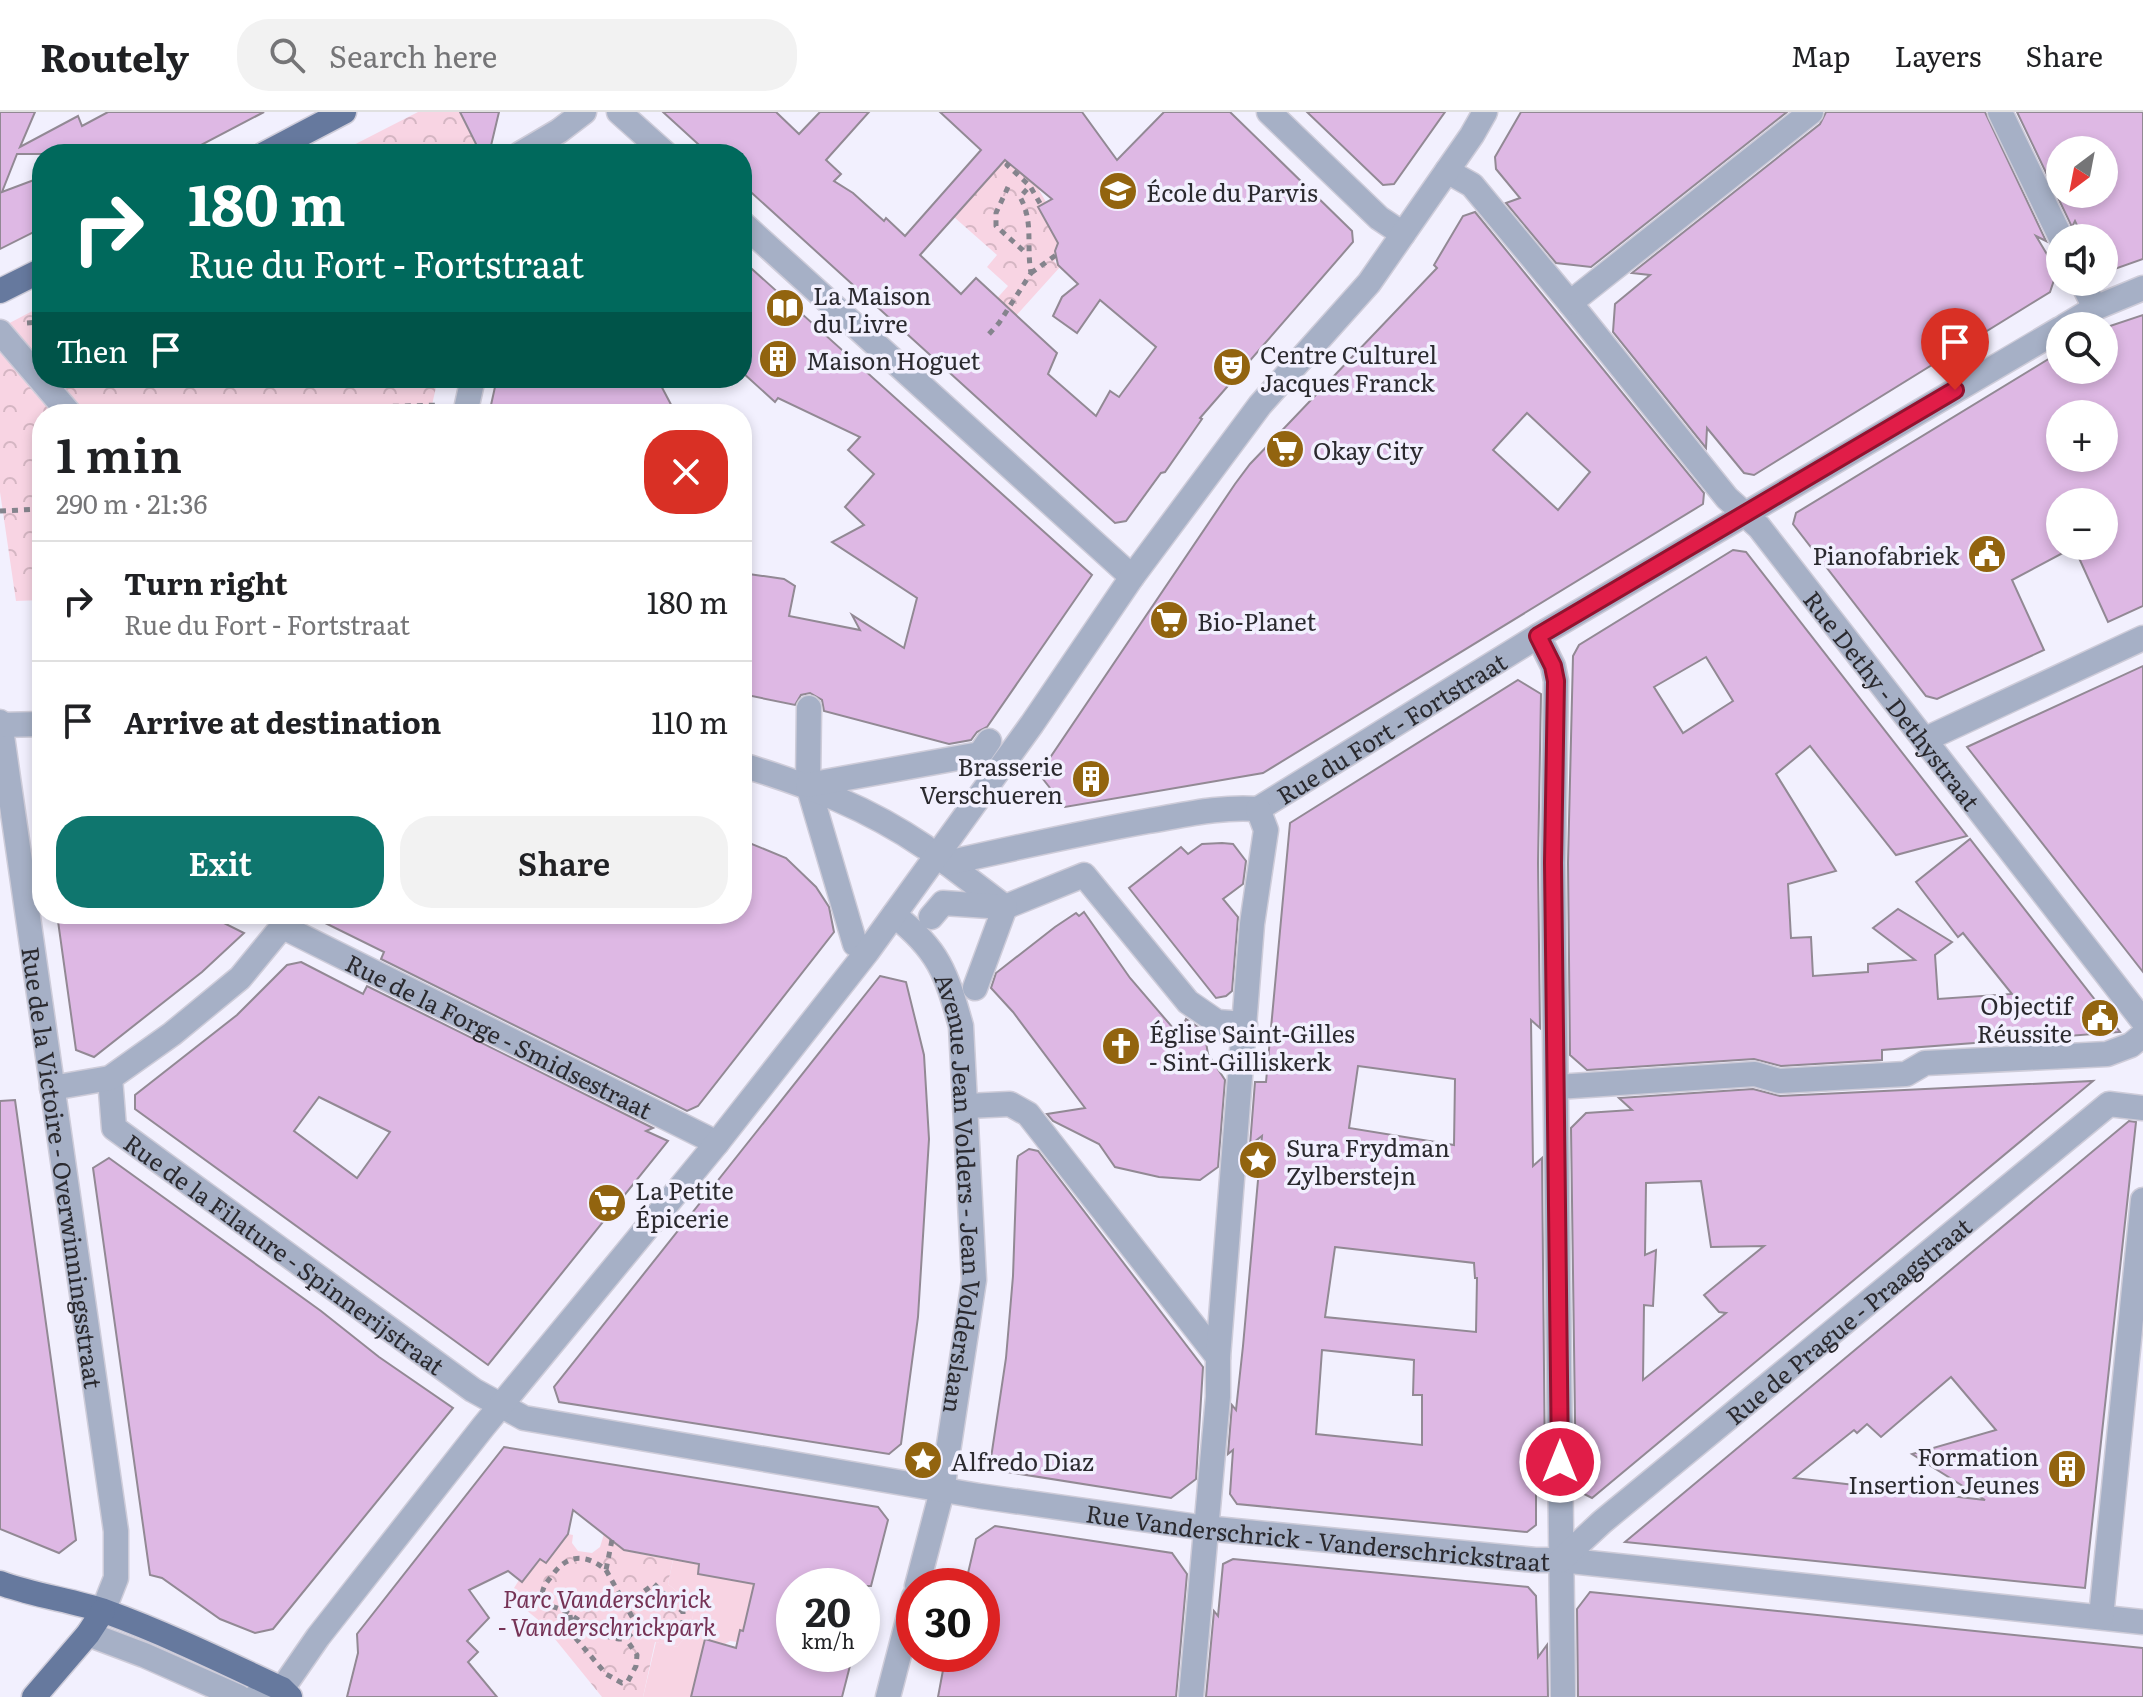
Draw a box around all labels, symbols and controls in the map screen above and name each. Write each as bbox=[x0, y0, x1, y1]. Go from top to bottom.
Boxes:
search box bbox=[237, 19, 797, 91]
text: Routely bbox=[40, 27, 189, 84]
icon: search bbox=[265, 33, 309, 77]
text: Search here bbox=[329, 33, 497, 77]
text: Map bbox=[1791, 34, 1850, 76]
text: Layers bbox=[1894, 34, 1981, 76]
text: Share bbox=[2025, 34, 2103, 76]
north arrow bbox=[2046, 136, 2118, 208]
map controls bbox=[2046, 136, 2118, 560]
text: 180 m bbox=[188, 160, 346, 243]
school or university icon: École du Parvis bbox=[1097, 170, 1139, 212]
place label: École du Parvis bbox=[1146, 174, 1318, 209]
icon: right bbox=[56, 176, 160, 280]
button: sound bbox=[2046, 224, 2118, 296]
text: Rue du Fort - Fortstraat bbox=[188, 236, 584, 289]
place label: La Maison du Livre bbox=[813, 277, 931, 340]
library icon: La Maison du Livre bbox=[764, 287, 806, 329]
pin bbox=[1921, 308, 1989, 390]
button: search bbox=[2046, 312, 2118, 384]
icon: arrive bbox=[1933, 320, 1977, 364]
text: Then bbox=[56, 328, 128, 372]
icon: arrive bbox=[144, 328, 188, 372]
place label: Centre Culturel Jacques Franck bbox=[1260, 336, 1437, 399]
building icon: Maison Hoguet bbox=[757, 338, 799, 380]
place label: Maison Hoguet bbox=[806, 342, 981, 377]
theatre icon: Centre Culturel Jacques Franck bbox=[1211, 346, 1253, 388]
button: + bbox=[2046, 400, 2118, 472]
text: 1 min bbox=[56, 417, 182, 488]
supermarket icon: Okay City bbox=[1264, 428, 1306, 470]
button: close bbox=[644, 430, 728, 514]
place label: Okay City bbox=[1313, 432, 1424, 467]
text: 290 m · 21:36 bbox=[56, 483, 208, 522]
button: − bbox=[2046, 488, 2118, 560]
public building icon: Pianofabriek bbox=[1966, 533, 2008, 575]
place label: Pianofabriek bbox=[1812, 537, 1959, 572]
text: Turn right bbox=[124, 560, 288, 604]
icon: right bbox=[56, 579, 100, 623]
text: 180 m bbox=[647, 579, 728, 623]
street label: Rue Dethy - Dethystraat bbox=[1797, 582, 1990, 817]
supermarket icon: Bio-Planet bbox=[1148, 599, 1190, 641]
place label: Bio-Planet bbox=[1197, 603, 1316, 638]
text: Rue du Fort - Fortstraat bbox=[124, 604, 410, 643]
street label: Rue du Fort - Fortstraat bbox=[1269, 643, 1513, 811]
icon: arrive bbox=[56, 699, 100, 743]
text: Arrive at destination bbox=[124, 699, 441, 743]
text: 110 m bbox=[651, 699, 728, 743]
place label: Brasserie Verschueren bbox=[920, 748, 1063, 811]
building icon: Brasserie Verschueren bbox=[1070, 758, 1112, 800]
button: Exit bbox=[56, 816, 384, 908]
button: Share bbox=[400, 816, 728, 908]
street label: Rue de la Victoire - Overwinningsstraat bbox=[15, 944, 113, 1391]
street label: Rue de la Forge - Smidsestraat bbox=[340, 944, 659, 1126]
street label: Avenue Jean Volders - Jean Volderslaan bbox=[927, 967, 991, 1416]
place label: Objectif Réussite bbox=[1977, 987, 2074, 1050]
public building icon: Objectif Réussite bbox=[2079, 997, 2121, 1039]
place label: Église Saint-Gilles - Sint-Gilliskerk bbox=[1149, 1015, 1355, 1078]
church icon: Église Saint-Gilles - Sint-Gilliskerk bbox=[1100, 1025, 1142, 1067]
street label: Rue de la Filature - Spinnerijstraat bbox=[118, 1124, 453, 1382]
place label: Sura Frydman Zylberstejn bbox=[1286, 1129, 1450, 1192]
place icon: Sura Frydman Zylberstejn bbox=[1237, 1139, 1279, 1181]
place label: La Petite Épicerie bbox=[635, 1172, 734, 1235]
supermarket icon: La Petite Épicerie bbox=[586, 1182, 628, 1224]
street label: Rue de Prague - Praagstraat bbox=[1717, 1208, 1978, 1431]
position arrow bbox=[1518, 1420, 1602, 1504]
place label: Formation Insertion Jeunes bbox=[1848, 1438, 2039, 1501]
place icon: Alfredo Diaz bbox=[902, 1439, 944, 1481]
place label: Alfredo Diaz bbox=[951, 1443, 1094, 1478]
building icon: Formation Insertion Jeunes bbox=[2046, 1448, 2088, 1490]
street label: Rue Vanderschrick - Vanderschrickstraat bbox=[1084, 1494, 1550, 1578]
speed limit sign: 30 bbox=[896, 1568, 1000, 1672]
park label: Parc Vanderschrick - Vanderschrickpark bbox=[498, 1580, 717, 1643]
text: 20 bbox=[805, 1580, 851, 1639]
text: km/h bbox=[801, 1625, 855, 1655]

